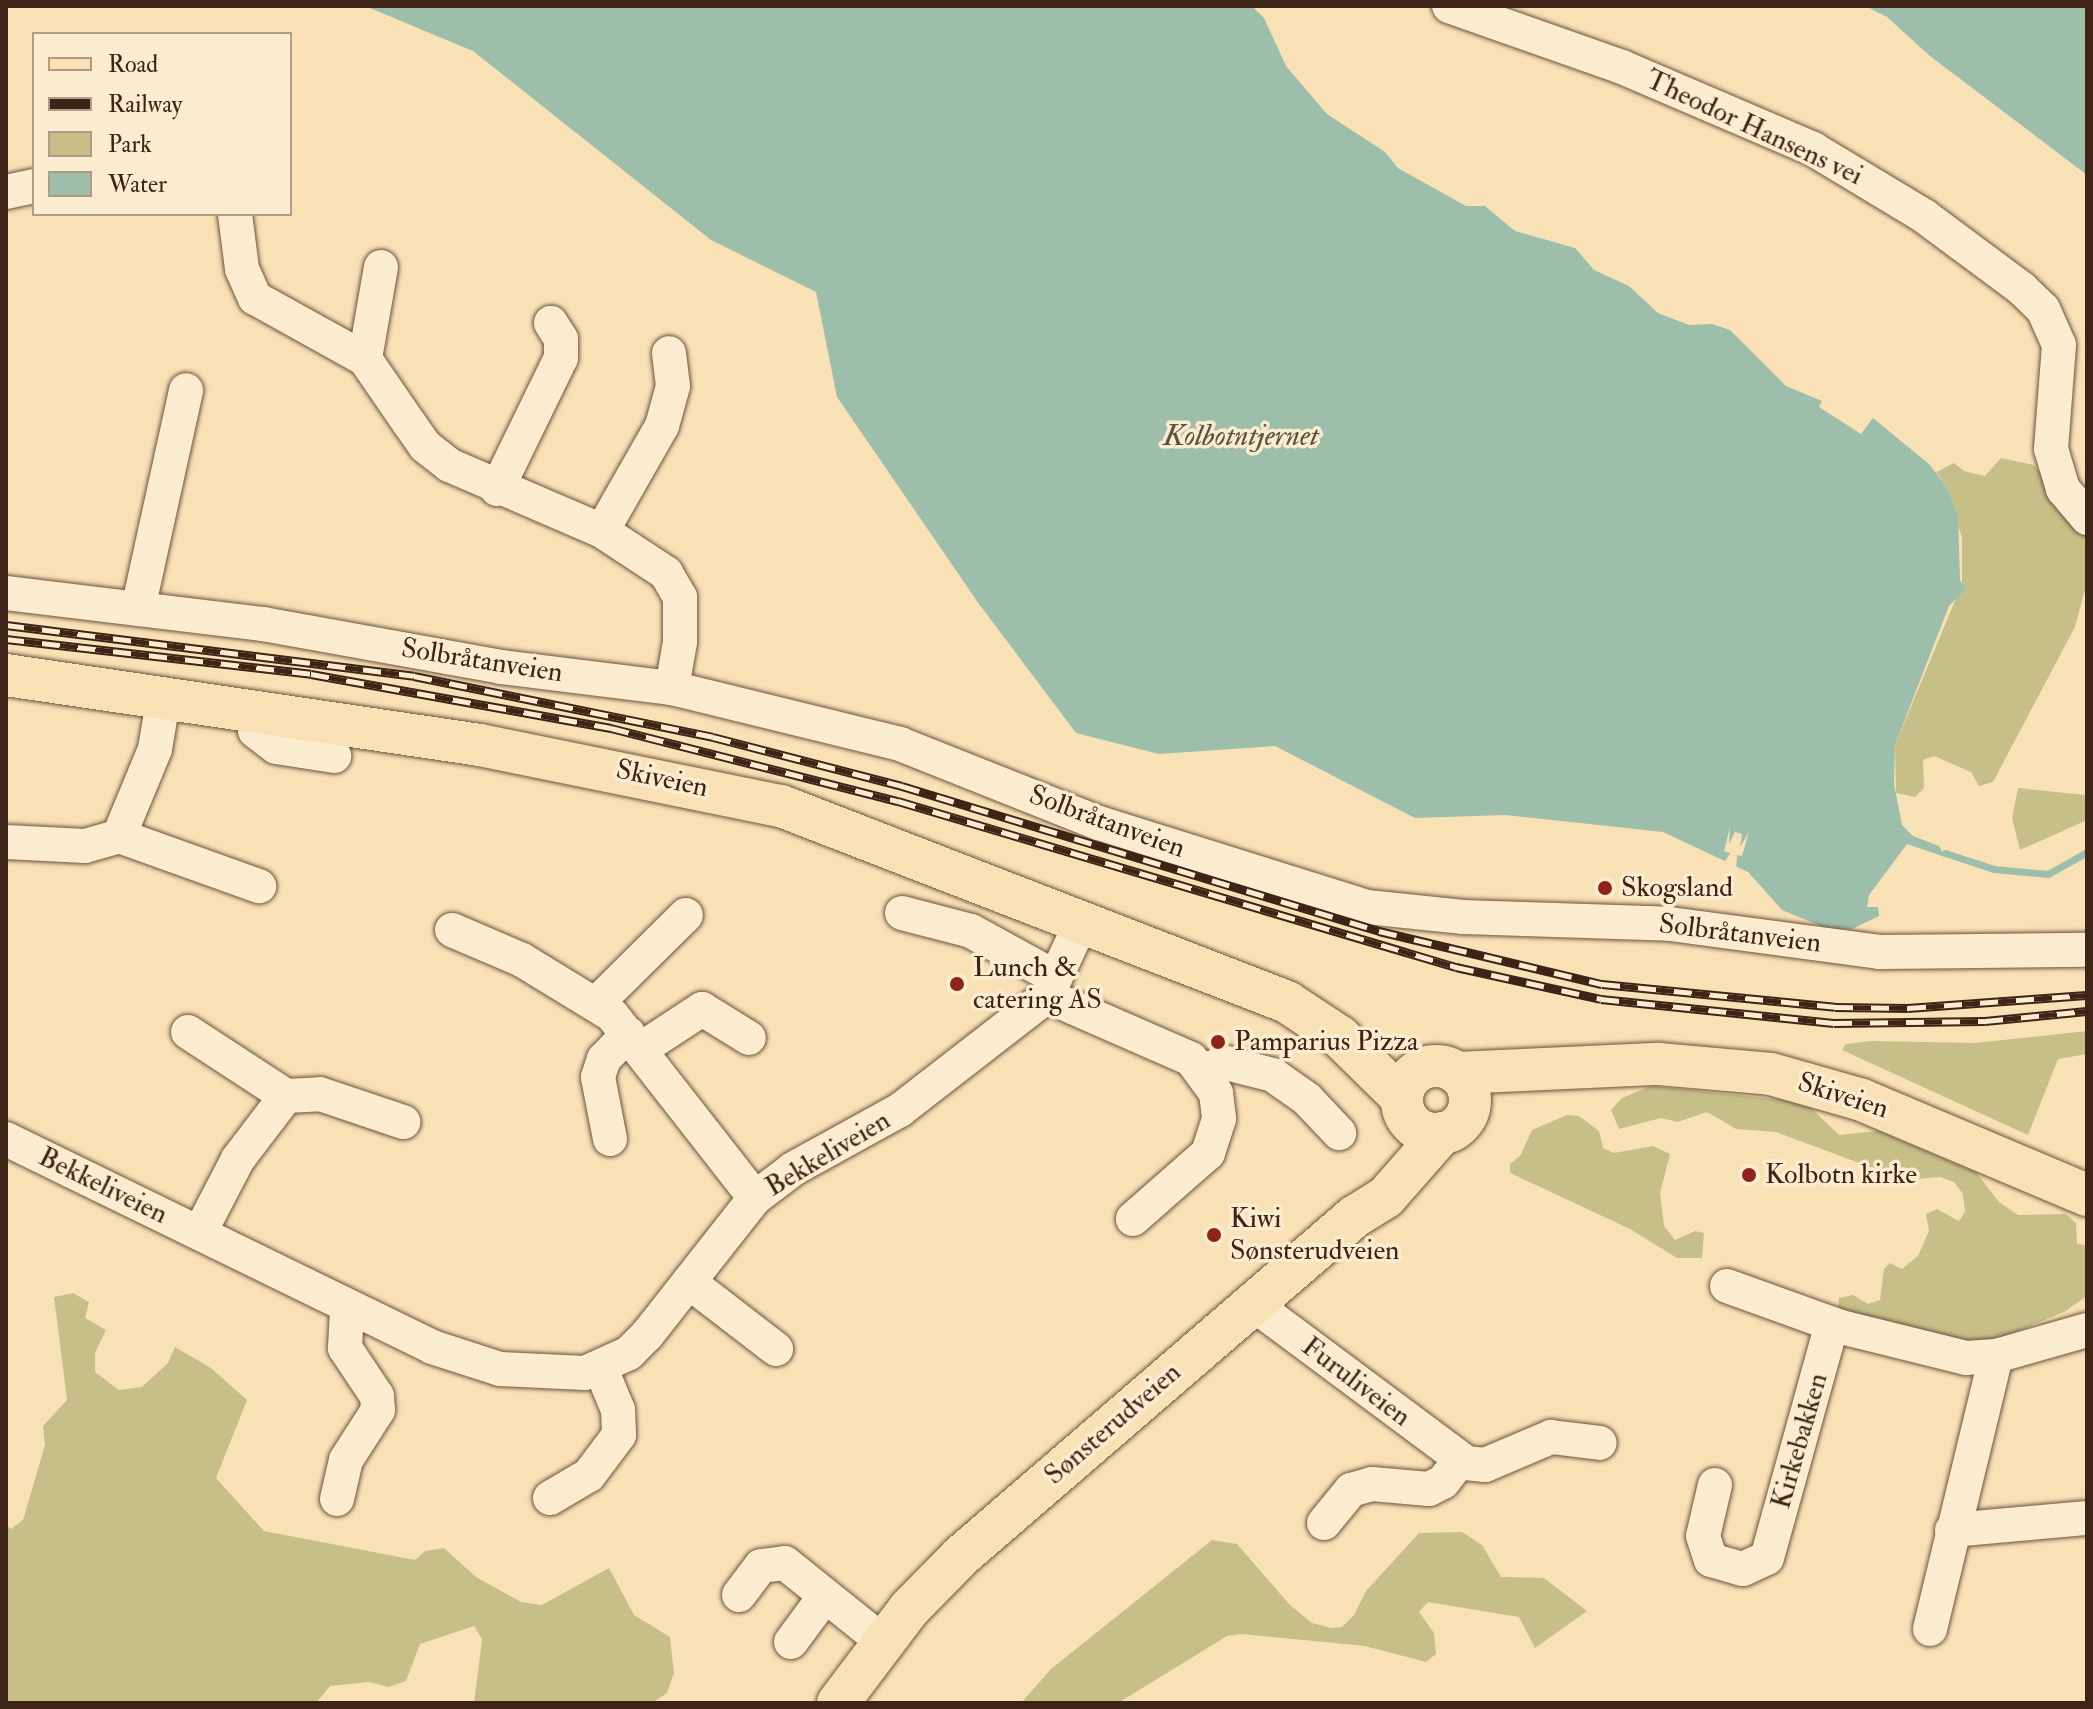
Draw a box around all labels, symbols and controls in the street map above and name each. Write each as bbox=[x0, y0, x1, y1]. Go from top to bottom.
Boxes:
legend bbox=[32, 32, 292, 216]
text: Road bbox=[108, 49, 158, 80]
street label: Theodor Hansens vei bbox=[1640, 63, 1868, 193]
text: Railway bbox=[108, 89, 182, 120]
text: Park bbox=[108, 129, 152, 160]
text: Water bbox=[108, 169, 167, 200]
water label: Kolbotntjernet bbox=[1163, 418, 1319, 454]
street label: Solbråtanveien bbox=[399, 632, 565, 690]
street label: Skiveien bbox=[613, 753, 711, 805]
street label: Solbråtanveien bbox=[1025, 778, 1189, 866]
place label: Skogsland bbox=[1621, 871, 1733, 905]
marker: Skogsland bbox=[1596, 879, 1614, 897]
street label: Solbråtanveien bbox=[1657, 907, 1823, 961]
place label: Lunch & catering AS bbox=[973, 951, 1102, 1017]
marker: Lunch & catering AS bbox=[948, 975, 966, 993]
place label: Pamparius Pizza bbox=[1234, 1025, 1419, 1059]
marker: Pamparius Pizza bbox=[1209, 1033, 1227, 1051]
street label: Skiveien bbox=[1793, 1066, 1893, 1126]
street label: Bekkeliveien bbox=[760, 1104, 896, 1204]
street label: Bekkeliveien bbox=[33, 1140, 173, 1232]
place label: Kolbotn kirke bbox=[1765, 1158, 1917, 1192]
marker: Kolbotn kirke bbox=[1740, 1166, 1758, 1184]
place label: Kiwi Sønsterudveien bbox=[1230, 1202, 1400, 1268]
marker: Kiwi Sønsterudveien bbox=[1205, 1226, 1223, 1244]
street label: Furuliveien bbox=[1295, 1330, 1417, 1434]
street label: Sønsterudveien bbox=[1038, 1356, 1188, 1492]
street label: Kirkebakken bbox=[1765, 1369, 1835, 1513]

